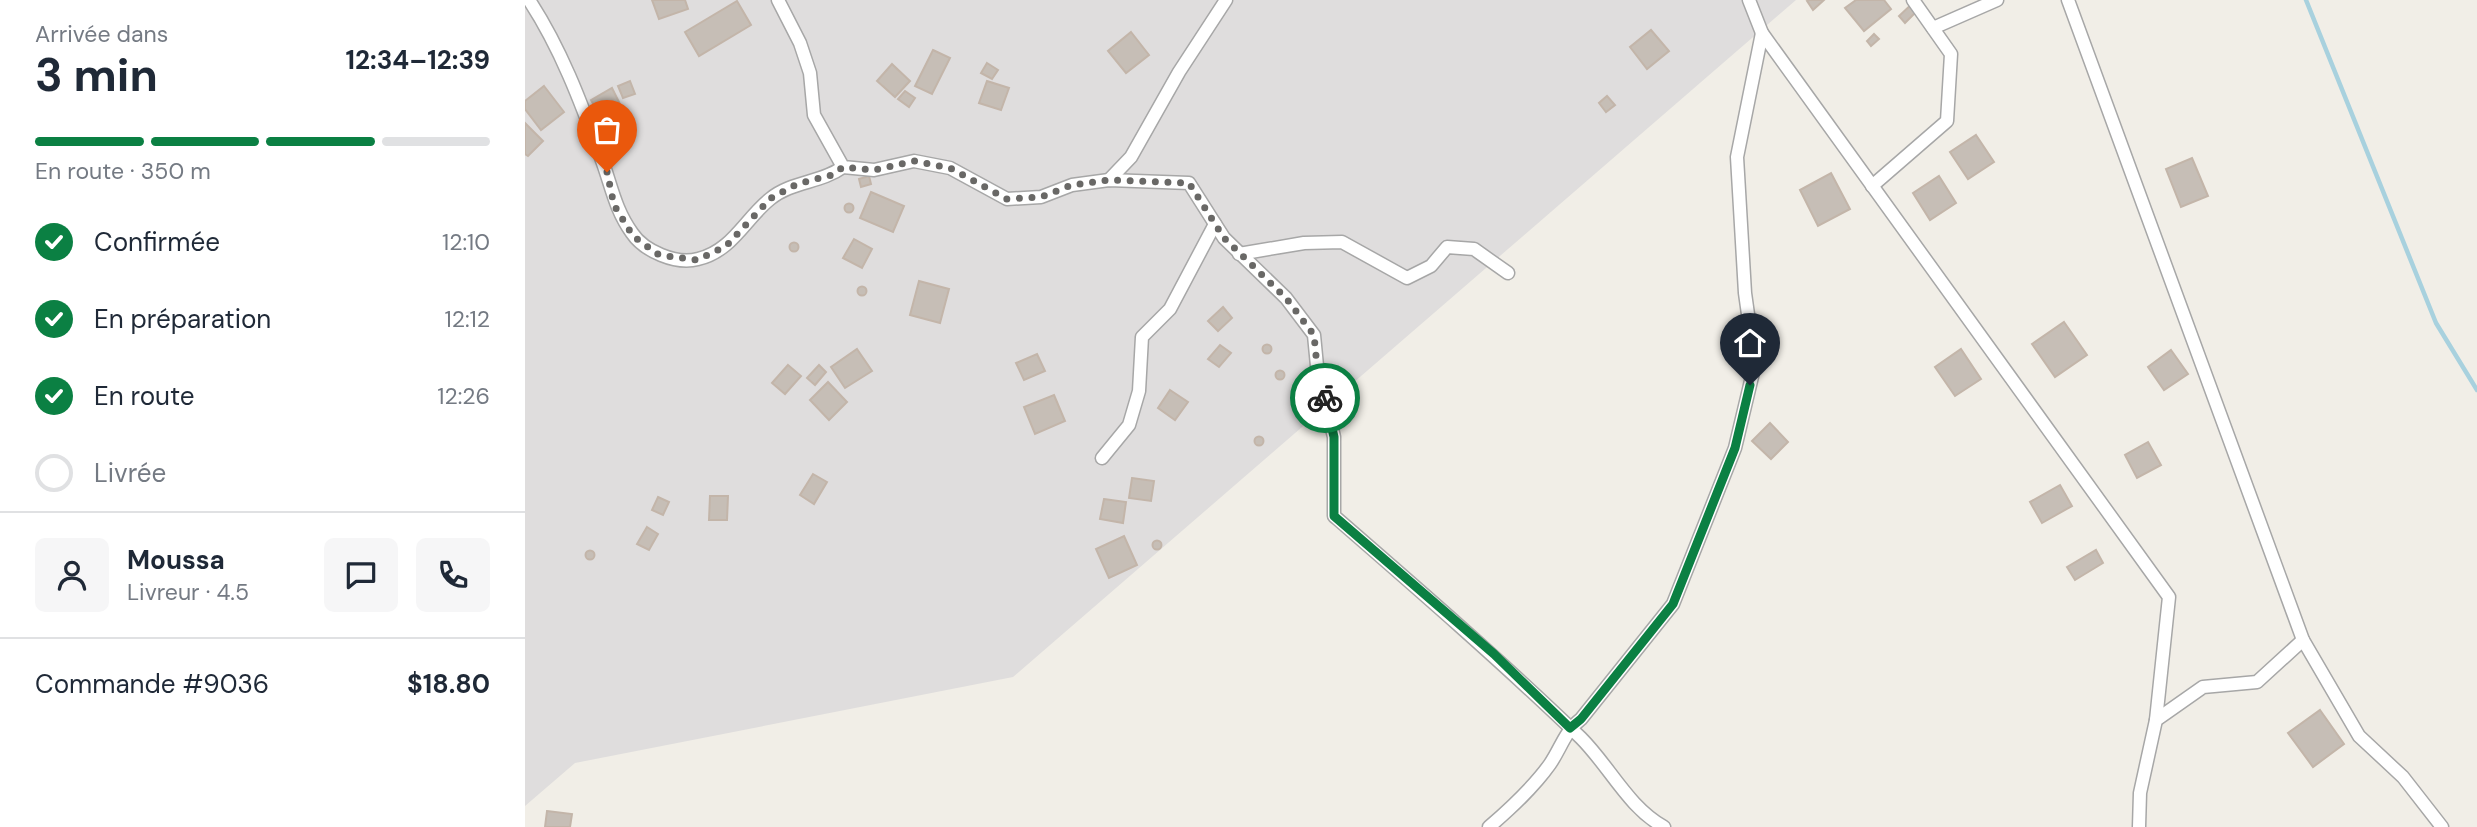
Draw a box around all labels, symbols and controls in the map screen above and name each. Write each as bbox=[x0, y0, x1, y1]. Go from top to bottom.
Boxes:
text: Arrivée dans bbox=[35, 19, 168, 49]
text: 12:34–12:39 bbox=[346, 43, 490, 77]
text: 3 min bbox=[35, 45, 158, 105]
pin bbox=[577, 100, 637, 172]
icon: bag bbox=[588, 111, 626, 149]
text: En route · 350 m bbox=[35, 156, 211, 186]
icon: check bbox=[35, 223, 73, 261]
text: Confirmée bbox=[94, 225, 220, 259]
text: 12:10 bbox=[442, 227, 490, 257]
icon: check bbox=[35, 300, 73, 338]
text: En préparation bbox=[94, 302, 271, 336]
text: 12:12 bbox=[445, 304, 490, 334]
pin bbox=[1720, 313, 1780, 385]
icon: home bbox=[1731, 324, 1769, 362]
courier bbox=[1290, 363, 1360, 433]
icon: check bbox=[35, 377, 73, 415]
text: En route bbox=[94, 379, 195, 413]
icon: bike bbox=[1306, 379, 1344, 417]
text: 12:26 bbox=[437, 381, 490, 411]
text: Livrée bbox=[94, 456, 166, 490]
button: person bbox=[35, 538, 109, 612]
button: chat bbox=[324, 538, 398, 612]
button: phone bbox=[416, 538, 490, 612]
text: Moussa bbox=[127, 543, 225, 577]
text: Livreur · 4.5 bbox=[127, 577, 249, 607]
text: Commande #9036 bbox=[35, 667, 269, 701]
text: $18.80 bbox=[407, 667, 490, 701]

